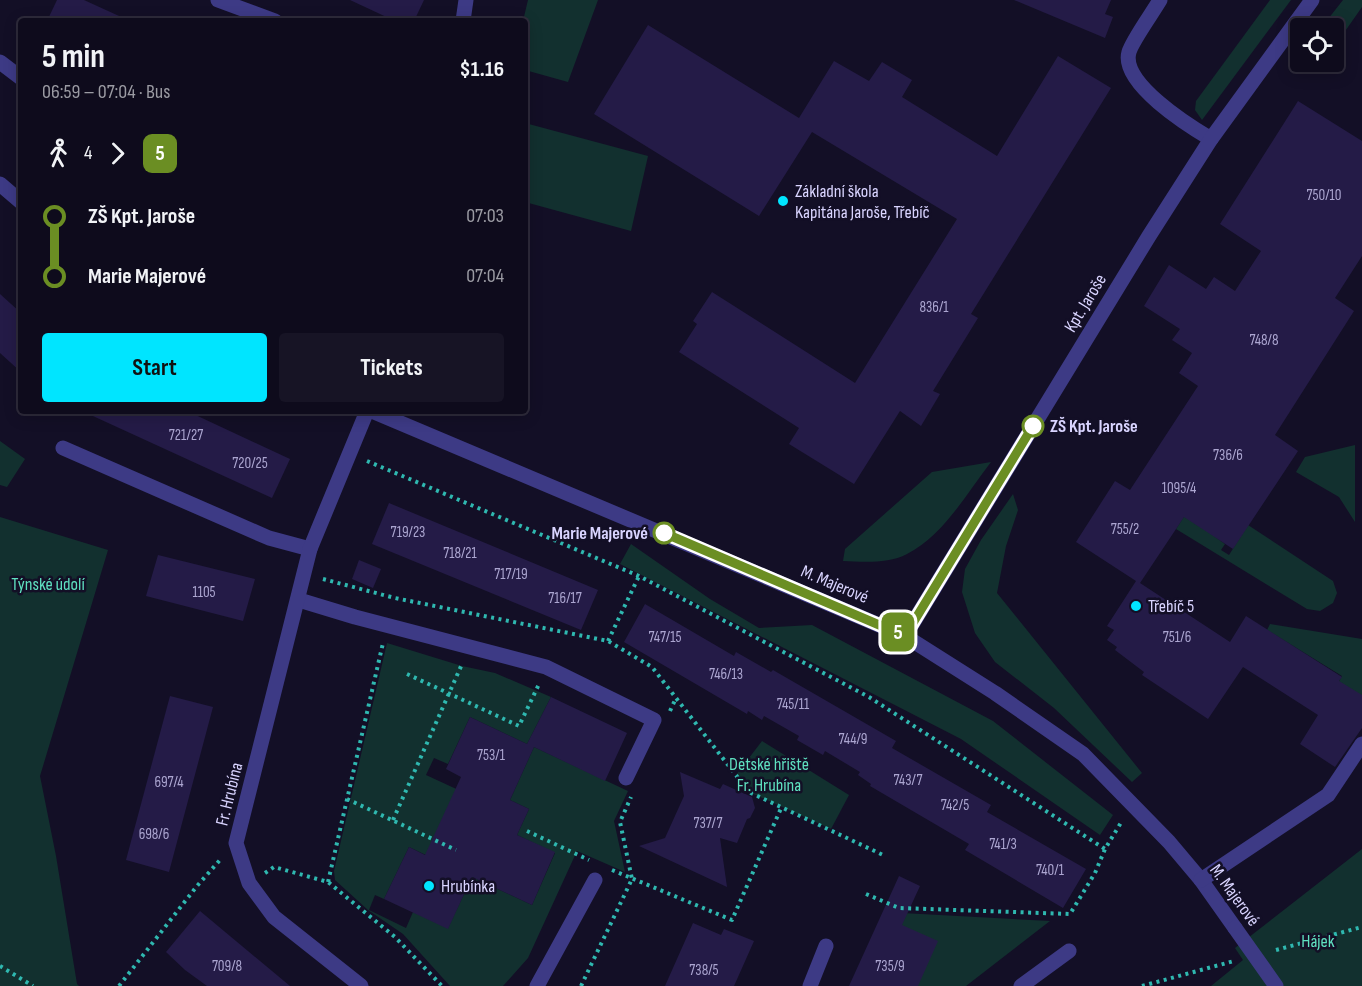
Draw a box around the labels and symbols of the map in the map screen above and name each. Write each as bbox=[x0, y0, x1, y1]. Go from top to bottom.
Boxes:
place label: Základní škola Kapitána Jaroše, Třebíč bbox=[795, 181, 930, 223]
house number: 750/10 bbox=[1306, 186, 1342, 205]
marker: Základní škola Kapitána Jaroše, Třebíč bbox=[776, 194, 790, 208]
street label: Kpt. Jaroše bbox=[1060, 270, 1111, 336]
house number: 836/1 bbox=[919, 298, 949, 317]
house number: 748/8 bbox=[1249, 331, 1279, 350]
marker: ZŠ Kpt. Jaroše bbox=[1022, 415, 1044, 437]
place label: ZŠ Kpt. Jaroše bbox=[1050, 416, 1138, 437]
house number: 721/27 bbox=[169, 426, 203, 445]
house number: 736/6 bbox=[1213, 446, 1243, 465]
house number: 720/25 bbox=[232, 454, 268, 473]
house number: 1095/4 bbox=[1162, 479, 1196, 498]
house number: 755/2 bbox=[1111, 520, 1139, 539]
marker: Marie Majerové bbox=[653, 522, 675, 544]
house number: 719/23 bbox=[391, 523, 425, 542]
place label: Marie Majerové bbox=[551, 523, 648, 544]
house number: 718/21 bbox=[443, 544, 478, 563]
street label: M. Majerové bbox=[798, 561, 872, 608]
house number: 717/19 bbox=[494, 565, 528, 584]
park label: Týnské údolí bbox=[11, 574, 85, 595]
house number: 1105 bbox=[192, 583, 216, 602]
house number: 716/17 bbox=[548, 589, 582, 608]
place label: Třebíč 5 bbox=[1148, 596, 1194, 617]
marker: Třebíč 5 bbox=[1129, 599, 1143, 613]
line badge: 5 bbox=[878, 612, 918, 652]
house number: 747/15 bbox=[649, 628, 681, 647]
house number: 751/6 bbox=[1163, 628, 1191, 647]
house number: 746/13 bbox=[709, 665, 743, 684]
house number: 745/11 bbox=[777, 695, 810, 714]
house number: 744/9 bbox=[839, 730, 867, 749]
house number: 753/1 bbox=[477, 746, 506, 765]
park label: Dětské hřiště Fr. Hrubína bbox=[729, 754, 809, 796]
street label: Fr. Hrubína bbox=[211, 760, 247, 828]
house number: 743/7 bbox=[894, 771, 922, 790]
house number: 697/4 bbox=[154, 773, 184, 792]
house number: 742/5 bbox=[941, 796, 969, 815]
house number: 737/7 bbox=[693, 814, 723, 833]
house number: 698/6 bbox=[139, 825, 169, 844]
house number: 741/3 bbox=[989, 835, 1017, 854]
street label: M. Majerové bbox=[1205, 860, 1264, 930]
house number: 740/1 bbox=[1036, 861, 1065, 880]
place label: Hrubínka bbox=[441, 876, 495, 897]
marker: Hrubínka bbox=[422, 879, 436, 893]
park label: Hájek bbox=[1301, 931, 1335, 952]
house number: 709/8 bbox=[212, 957, 242, 976]
house number: 735/9 bbox=[875, 957, 905, 976]
house number: 738/5 bbox=[689, 961, 719, 980]

